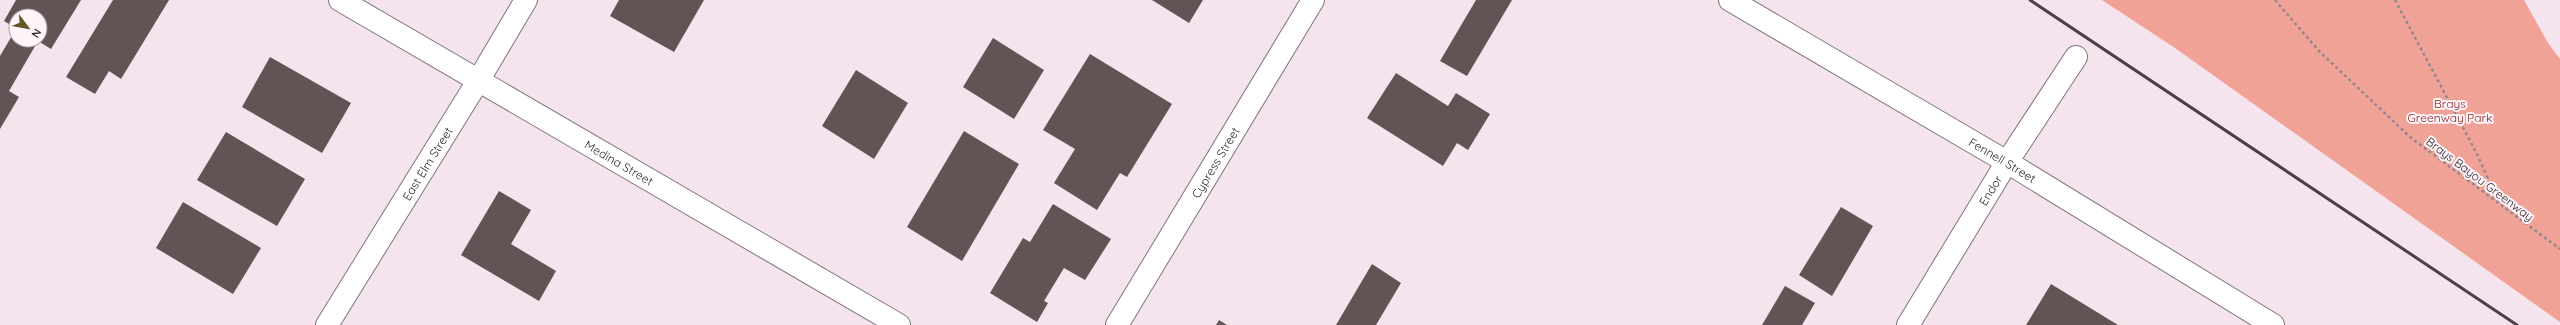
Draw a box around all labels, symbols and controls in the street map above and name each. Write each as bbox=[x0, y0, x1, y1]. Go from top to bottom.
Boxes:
north arrow bbox=[8, 8, 48, 48]
text: N bbox=[28, 26, 45, 40]
park label: Brays Greenway Park bbox=[2407, 96, 2493, 125]
street label: East Elm Street bbox=[399, 124, 455, 203]
street label: Cypress Street bbox=[1188, 124, 1242, 201]
street label: Fennell Street bbox=[1966, 134, 2039, 186]
street label: Brays Bayou Greenway bbox=[2423, 134, 2537, 224]
street label: Medina Street bbox=[582, 137, 656, 188]
street label: Endor bbox=[1975, 172, 2005, 208]

